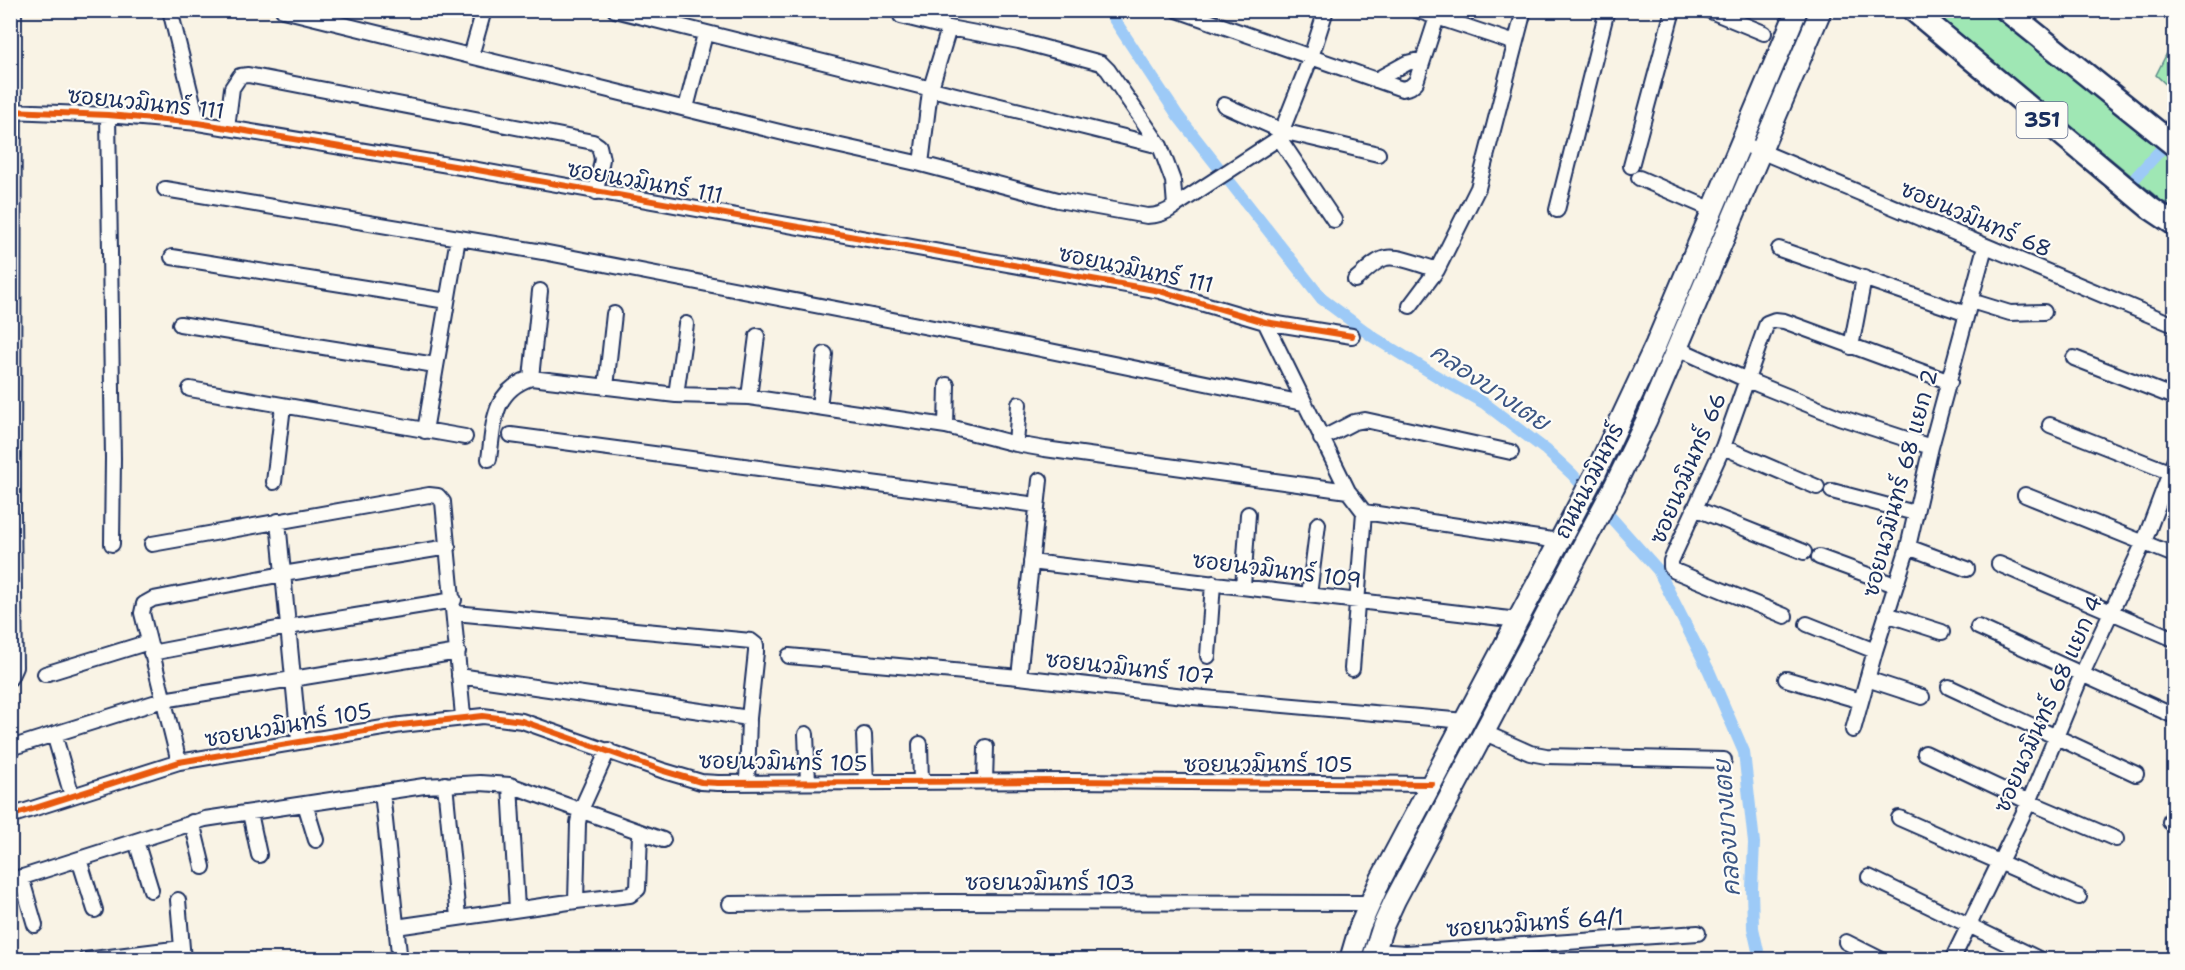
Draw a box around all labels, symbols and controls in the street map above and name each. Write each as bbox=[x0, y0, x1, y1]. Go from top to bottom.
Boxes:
street label: ซอยนวมินทร์ 111 bbox=[66, 80, 226, 126]
road number: 351 bbox=[2016, 102, 2068, 138]
street label: ซอยนวมินทร์ 111 bbox=[565, 154, 725, 210]
street label: ซอยนวมินทร์ 68 bbox=[1896, 174, 2056, 264]
street label: ซอยนวมินทร์ 111 bbox=[1056, 238, 1216, 300]
water label: คลองบางเตย bbox=[1424, 336, 1558, 440]
street label: ซอยนวมินทร์ 68 แยก 2 bbox=[1856, 366, 1944, 600]
street label: ซอยนวมินทร์ 66 bbox=[1643, 388, 1733, 548]
street label: ถนนนวมินทร์ bbox=[1547, 418, 1631, 544]
street label: ซอยนวมินทร์ 109 bbox=[1191, 545, 1363, 595]
street label: ซอยนวมินทร์ 68 แยก 4 bbox=[1987, 591, 2109, 817]
street label: ซอยนวมินทร์ 107 bbox=[1044, 645, 1216, 691]
street label: ซอยนวมินทร์ 105 bbox=[202, 696, 374, 754]
street label: ซอยนวมินทร์ 105 bbox=[698, 746, 868, 778]
street label: ซอยนวมินทร์ 105 bbox=[1184, 750, 1352, 779]
water label: คลองบางเตย bbox=[1706, 756, 1748, 897]
street label: ซอยนวมินทร์ 103 bbox=[965, 868, 1135, 897]
street label: ซอยนวมินทร์ 64/1 bbox=[1445, 902, 1625, 944]

